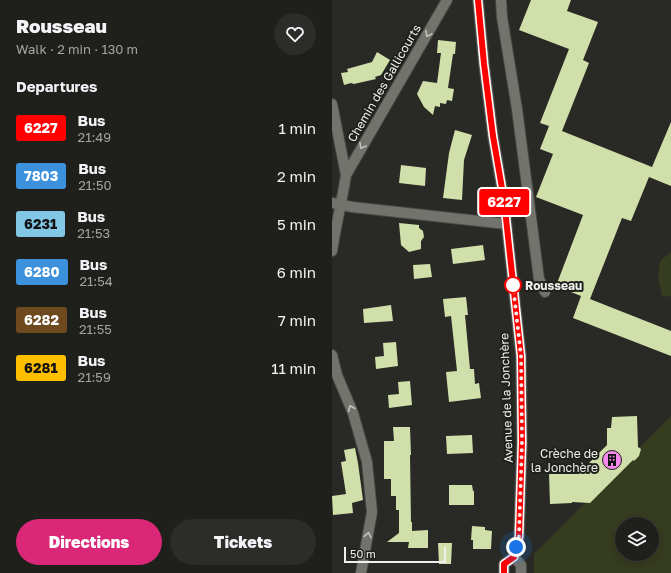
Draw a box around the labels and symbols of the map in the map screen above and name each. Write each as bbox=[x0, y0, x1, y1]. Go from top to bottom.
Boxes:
street label: Chemin des Gallicourts bbox=[344, 21, 424, 145]
one-way arrow bbox=[425, 30, 432, 37]
one-way arrow bbox=[360, 142, 367, 149]
line badge: 6227 bbox=[476, 189, 532, 215]
marker: Rousseau bbox=[504, 276, 522, 294]
place label: Rousseau bbox=[525, 278, 582, 293]
street label: Avenue de la Jonchère bbox=[496, 333, 516, 463]
one-way arrow bbox=[348, 404, 356, 412]
place label: Crèche de la Jonchère bbox=[531, 446, 598, 475]
building icon: Crèche de la Jonchère bbox=[601, 449, 623, 471]
one-way arrow bbox=[363, 531, 372, 538]
your location bbox=[506, 537, 526, 557]
scale bar bbox=[344, 545, 446, 564]

